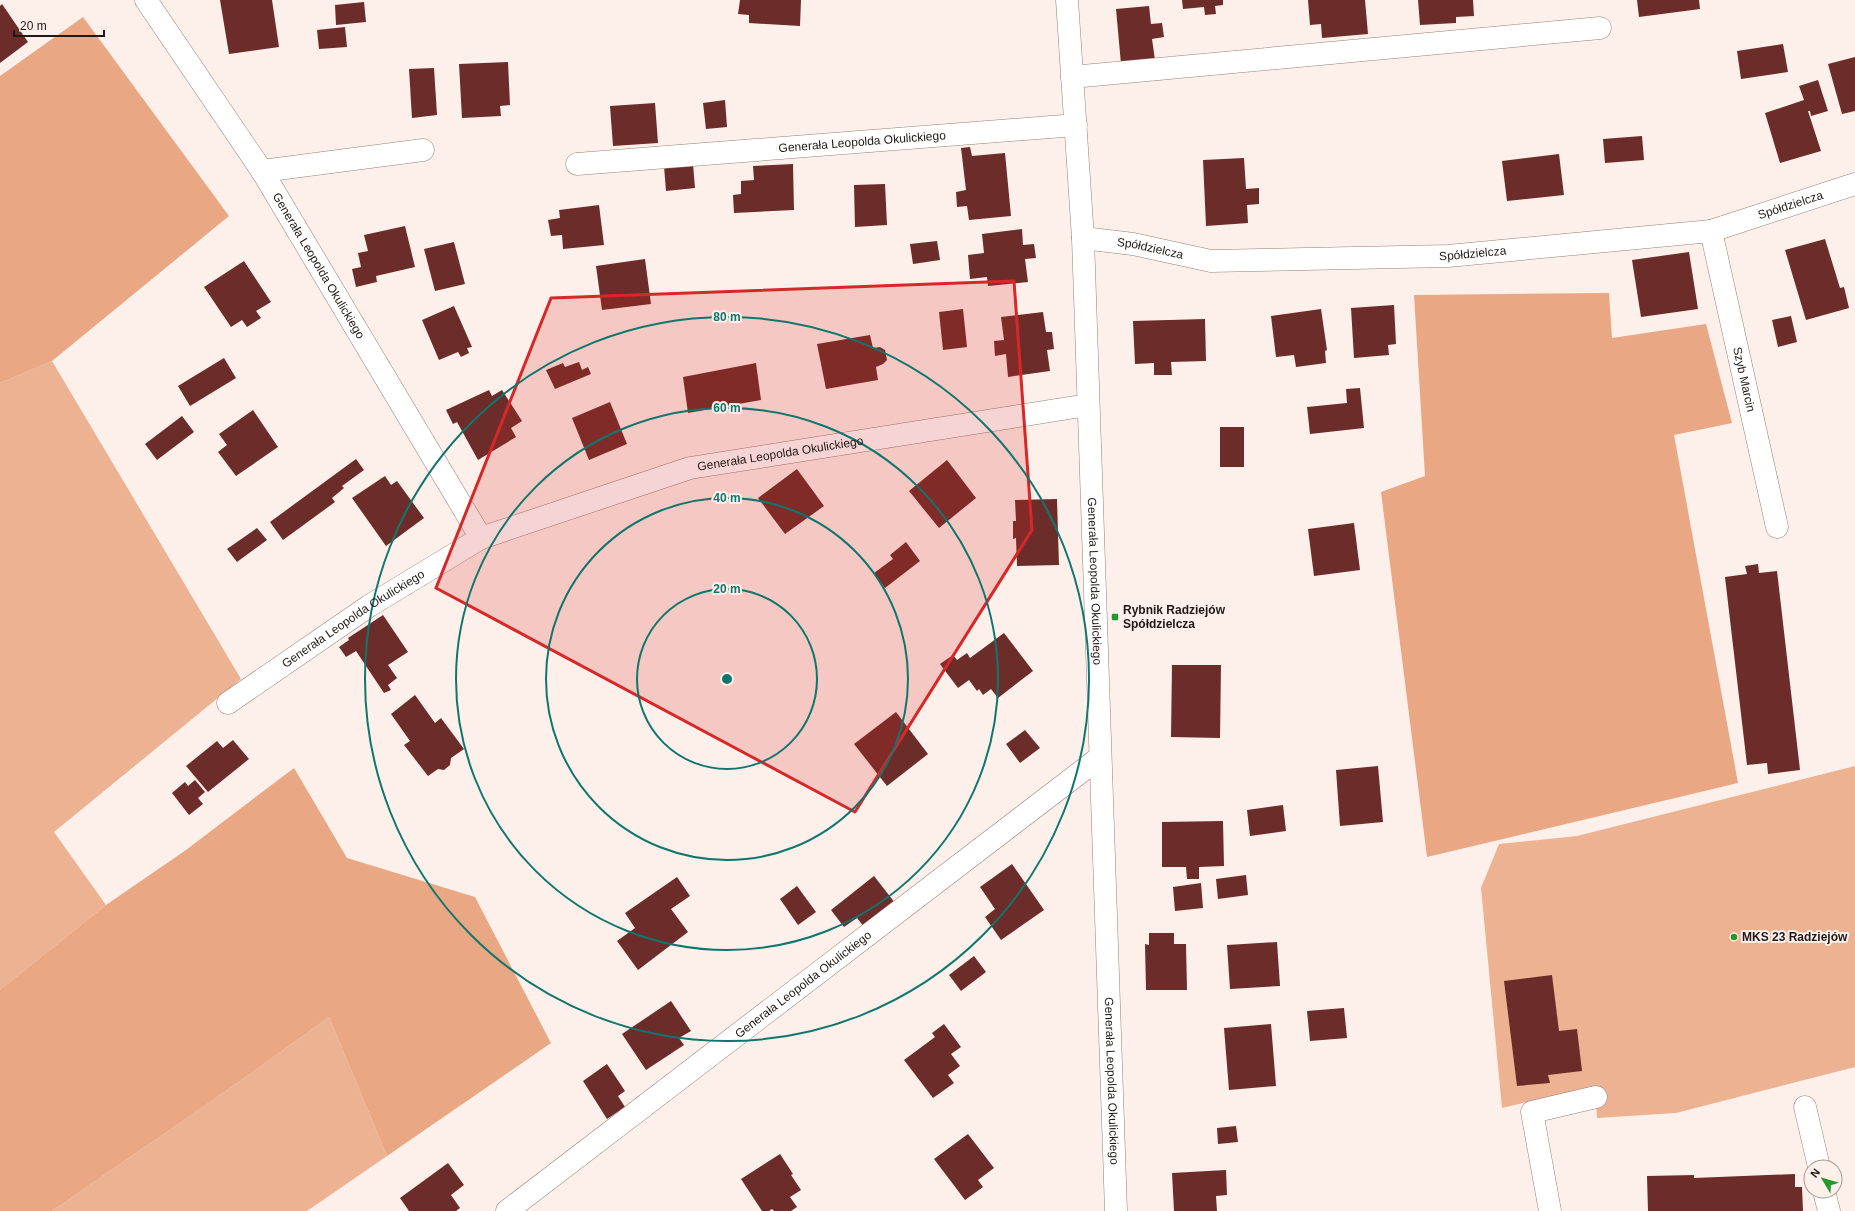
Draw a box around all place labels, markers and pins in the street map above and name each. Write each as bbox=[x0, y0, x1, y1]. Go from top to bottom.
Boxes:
place label: Rybnik Radziejów Spółdzielcza bbox=[1123, 603, 1226, 631]
marker: Rybnik Radziejów Spółdzielcza bbox=[1110, 612, 1120, 622]
centre of rings bbox=[720, 672, 734, 686]
place label: MKS 23 Radziejów bbox=[1742, 930, 1848, 944]
marker: MKS 23 Radziejów bbox=[1729, 932, 1739, 942]

